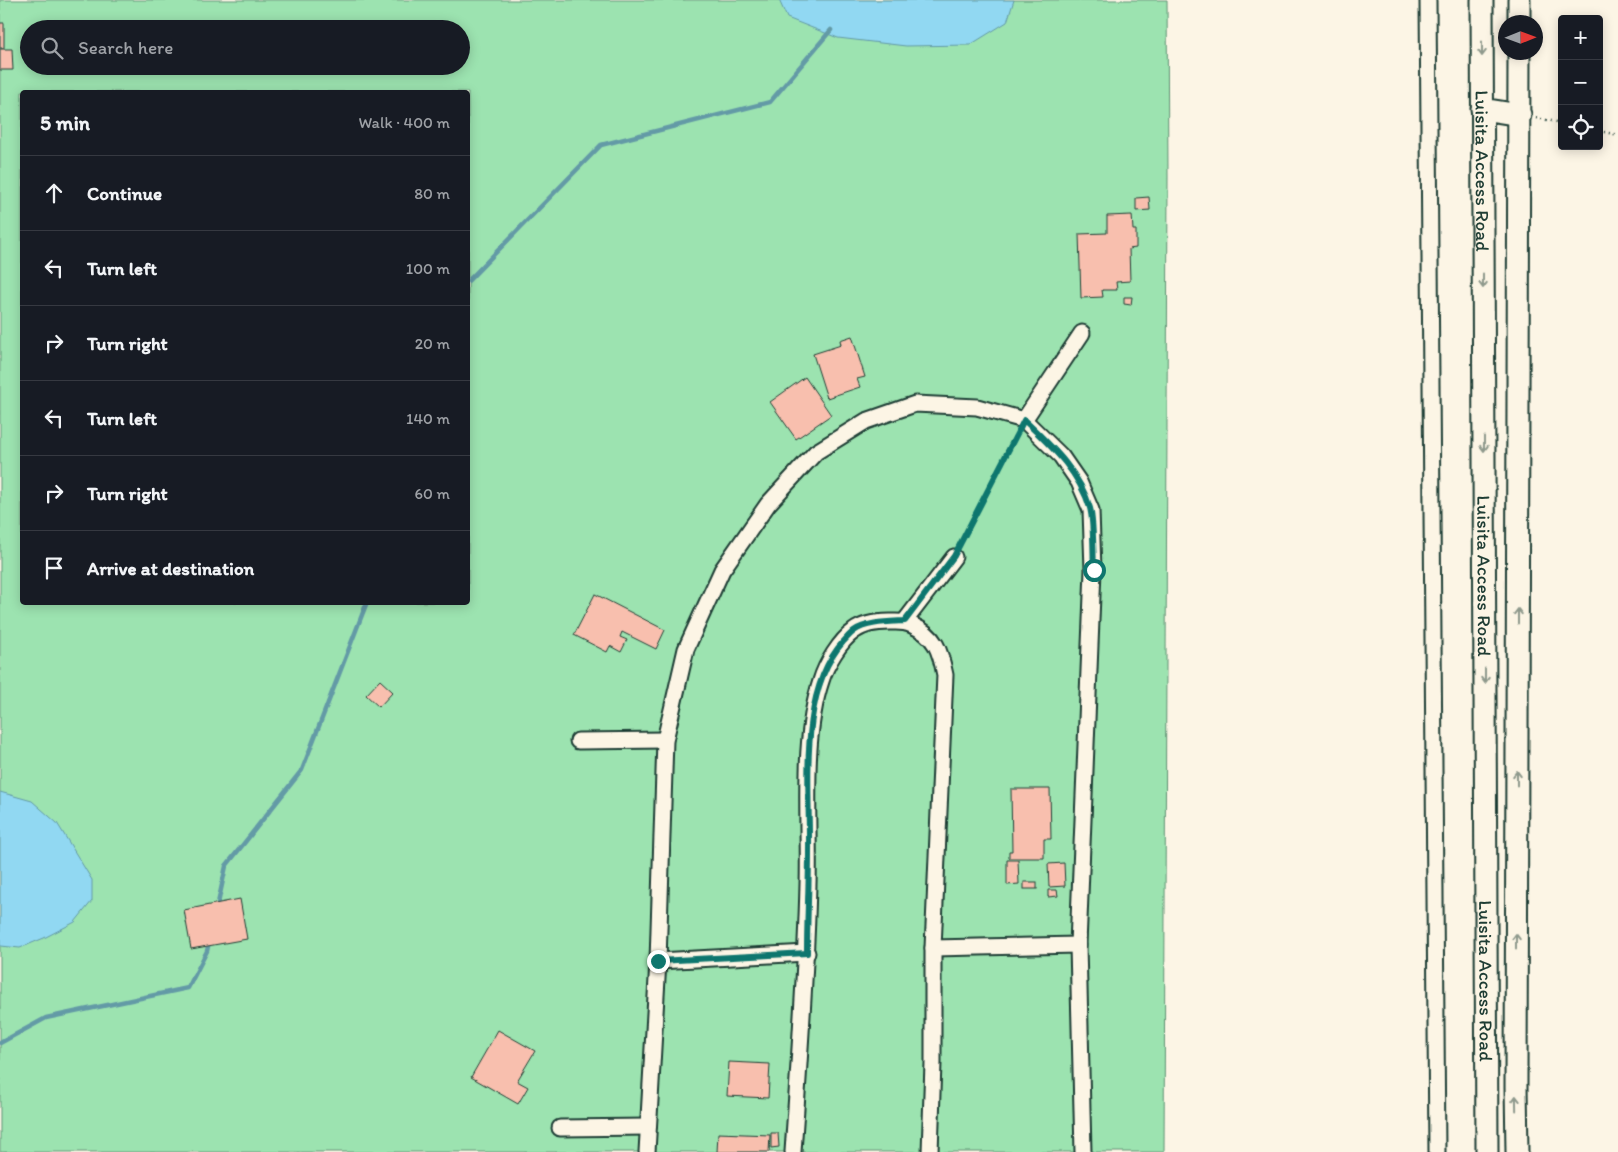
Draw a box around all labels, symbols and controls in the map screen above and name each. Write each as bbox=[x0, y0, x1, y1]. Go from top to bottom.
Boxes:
north arrow bbox=[1498, 15, 1543, 60]
map controls bbox=[1558, 15, 1603, 150]
button: + bbox=[1558, 15, 1603, 60]
search box bbox=[20, 20, 470, 75]
icon: search bbox=[38, 34, 66, 62]
text: Search here bbox=[78, 36, 173, 59]
one-way arrow bbox=[1477, 40, 1487, 56]
button: − bbox=[1558, 60, 1603, 105]
street label: Luisita Access Road bbox=[1470, 90, 1494, 252]
button: locate bbox=[1558, 105, 1603, 150]
text: 5 min bbox=[40, 110, 90, 135]
text: Walk · 400 m bbox=[358, 113, 450, 132]
icon: ahead bbox=[40, 179, 68, 207]
text: Continue bbox=[87, 182, 162, 205]
text: 80 m bbox=[414, 184, 450, 203]
icon: left bbox=[40, 254, 68, 282]
text: Turn left bbox=[87, 257, 157, 280]
text: 100 m bbox=[406, 259, 450, 278]
one-way arrow bbox=[1478, 272, 1488, 289]
icon: right bbox=[40, 329, 68, 357]
text: Turn right bbox=[87, 332, 168, 355]
text: 20 m bbox=[415, 334, 450, 353]
icon: left bbox=[40, 404, 68, 432]
text: Turn left bbox=[87, 407, 157, 430]
text: 140 m bbox=[406, 409, 450, 428]
one-way arrow bbox=[1479, 435, 1489, 451]
icon: right bbox=[40, 479, 68, 507]
text: Turn right bbox=[87, 482, 168, 505]
text: 60 m bbox=[415, 484, 450, 503]
street label: Luisita Access Road bbox=[1472, 495, 1496, 657]
icon: arrive bbox=[40, 554, 68, 582]
text: Arrive at destination bbox=[87, 557, 254, 580]
route start bbox=[1083, 559, 1106, 582]
one-way arrow bbox=[1513, 608, 1523, 624]
one-way arrow bbox=[1480, 668, 1490, 684]
one-way arrow bbox=[1512, 771, 1522, 787]
street label: Luisita Access Road bbox=[1474, 900, 1498, 1062]
one-way arrow bbox=[1511, 933, 1521, 950]
route end bbox=[647, 950, 670, 973]
one-way arrow bbox=[1511, 1096, 1521, 1112]

